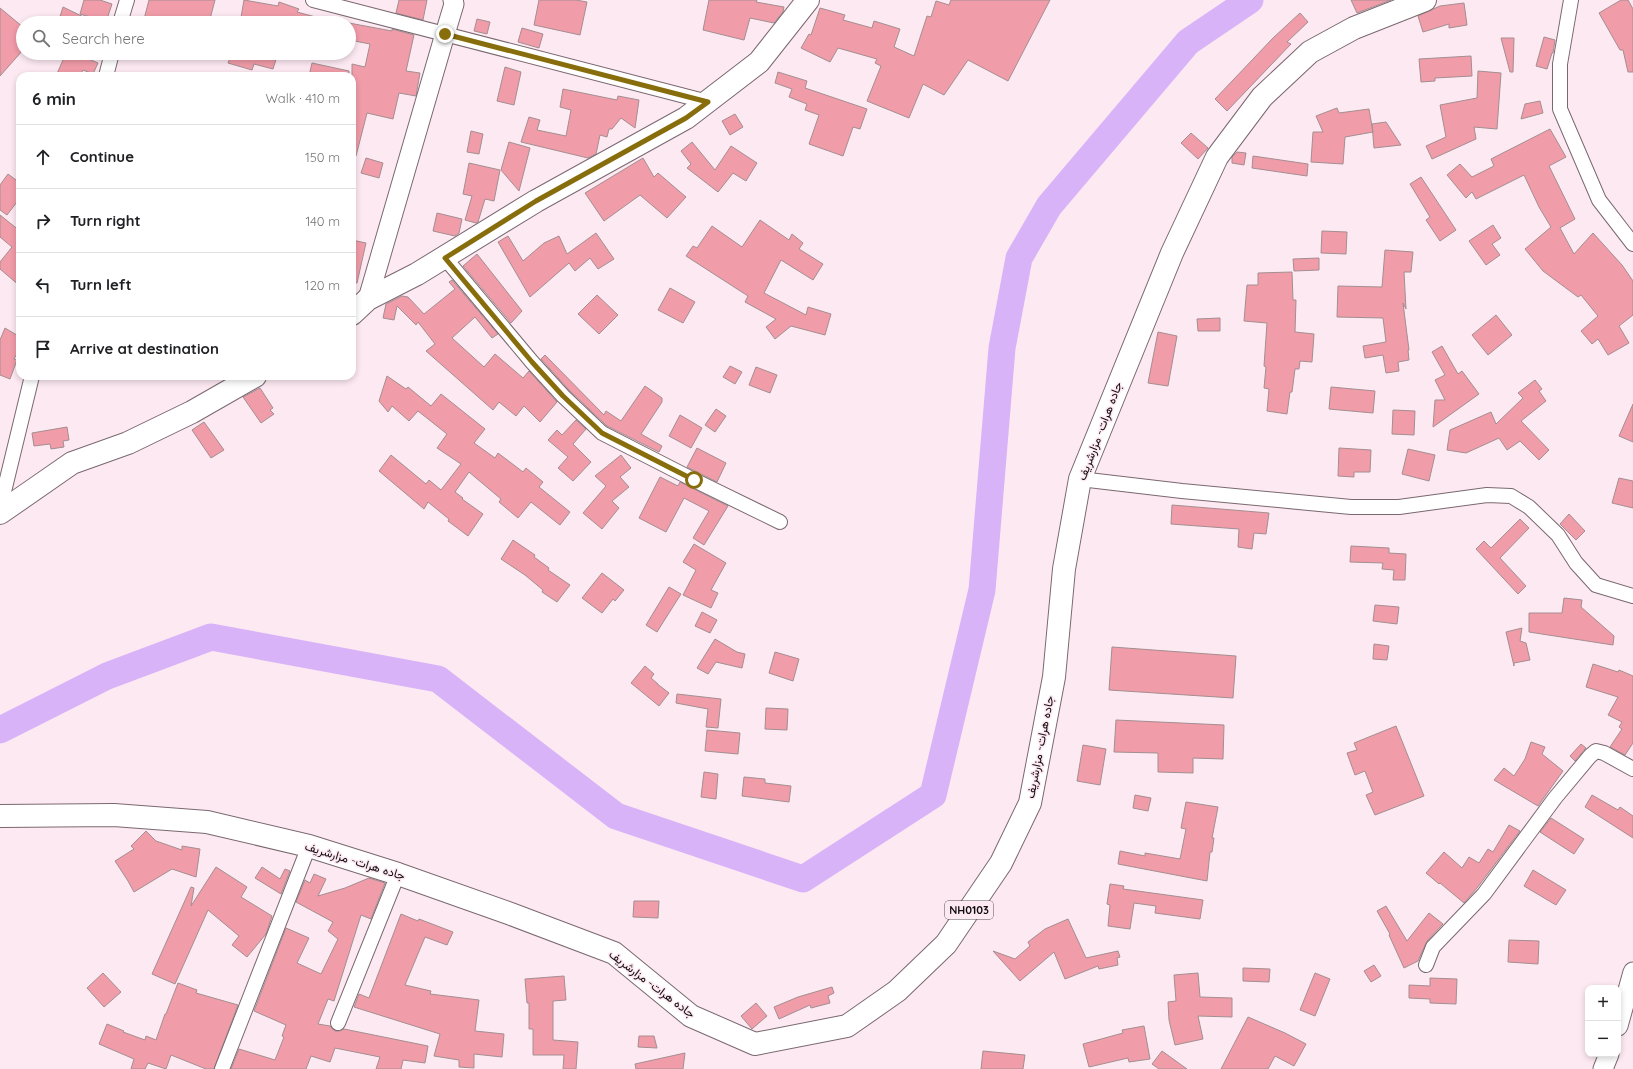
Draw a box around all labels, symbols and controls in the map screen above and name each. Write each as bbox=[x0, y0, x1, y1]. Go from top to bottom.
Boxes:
search box bbox=[16, 16, 356, 60]
route end bbox=[436, 25, 454, 43]
icon: search bbox=[30, 27, 52, 49]
text: Search here bbox=[62, 29, 145, 48]
text: 6 min bbox=[32, 88, 76, 109]
text: Walk · 410 m bbox=[265, 90, 340, 106]
icon: ahead bbox=[32, 146, 54, 168]
text: Continue bbox=[70, 147, 134, 166]
text: 150 m bbox=[305, 149, 340, 165]
icon: right bbox=[32, 210, 54, 232]
text: Turn right bbox=[70, 211, 141, 230]
text: 140 m bbox=[305, 213, 340, 229]
icon: left bbox=[32, 274, 54, 296]
text: Turn left bbox=[70, 275, 132, 294]
text: 120 m bbox=[305, 277, 340, 293]
icon: arrive bbox=[32, 338, 54, 360]
text: Arrive at destination bbox=[70, 339, 219, 358]
street label: جاده هرات- مزارشریف bbox=[1074, 379, 1126, 483]
route start bbox=[685, 471, 703, 489]
street label: جاده هرات- مزارشریف bbox=[1022, 694, 1058, 800]
street label: جاده هرات- مزارشریف bbox=[303, 838, 407, 884]
road number: NH0103 bbox=[945, 901, 993, 919]
street label: جاده هرات- مزارشریف bbox=[606, 946, 698, 1022]
map controls bbox=[1585, 985, 1621, 1057]
button: + bbox=[1585, 985, 1621, 1021]
button: − bbox=[1585, 1021, 1621, 1057]

